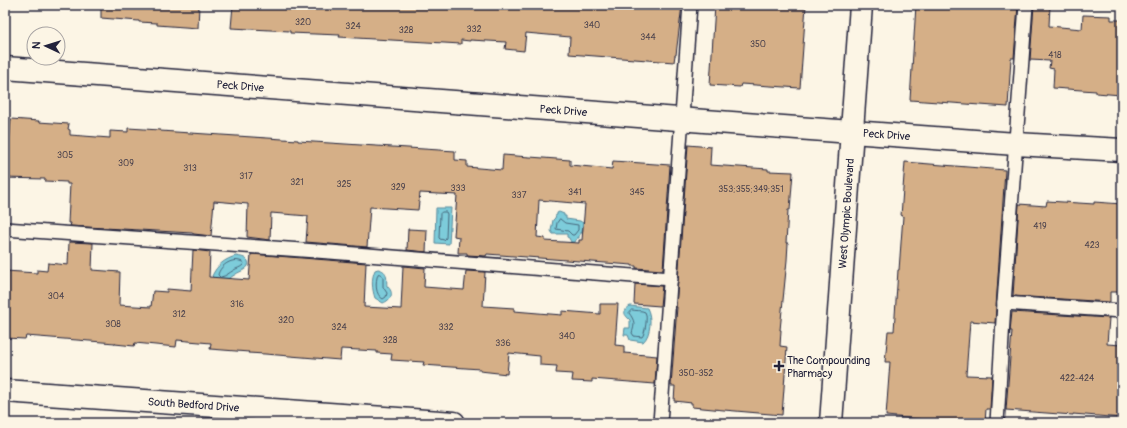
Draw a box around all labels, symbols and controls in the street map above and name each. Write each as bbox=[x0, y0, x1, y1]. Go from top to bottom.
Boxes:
house number: 320 bbox=[295, 17, 311, 28]
house number: 340 bbox=[584, 20, 600, 31]
house number: 324 bbox=[345, 21, 361, 32]
house number: 332 bbox=[466, 24, 482, 35]
house number: 328 bbox=[399, 25, 414, 36]
north arrow bbox=[26, 26, 66, 66]
house number: 344 bbox=[640, 32, 657, 43]
house number: 350 bbox=[750, 39, 766, 50]
text: N bbox=[30, 41, 43, 50]
house number: 418 bbox=[1048, 50, 1062, 61]
street label: Peck Drive bbox=[216, 78, 265, 95]
street label: Peck Drive bbox=[539, 103, 588, 119]
street label: Peck Drive bbox=[862, 127, 911, 143]
house number: 305 bbox=[57, 150, 73, 161]
house number: 309 bbox=[118, 158, 134, 169]
street label: West Olympic Boulevard bbox=[836, 158, 857, 269]
house number: 313 bbox=[183, 163, 197, 174]
house number: 317 bbox=[239, 171, 253, 182]
house number: 321 bbox=[290, 177, 304, 188]
house number: 325 bbox=[337, 179, 352, 190]
house number: 329 bbox=[391, 182, 406, 193]
house number: 333 bbox=[450, 183, 466, 194]
house number: 353;355;349;351 bbox=[718, 184, 784, 195]
house number: 341 bbox=[568, 187, 582, 198]
house number: 345 bbox=[629, 187, 645, 198]
house number: 337 bbox=[512, 190, 527, 201]
house number: 419 bbox=[1033, 221, 1047, 232]
house number: 423 bbox=[1084, 240, 1100, 251]
house number: 304 bbox=[48, 291, 65, 302]
house number: 316 bbox=[230, 299, 244, 310]
house number: 312 bbox=[172, 309, 186, 320]
house number: 320 bbox=[278, 315, 294, 326]
house number: 308 bbox=[105, 319, 121, 330]
house number: 324 bbox=[331, 322, 347, 333]
house number: 332 bbox=[438, 322, 454, 333]
house number: 340 bbox=[559, 331, 575, 342]
house number: 328 bbox=[383, 335, 398, 346]
house number: 336 bbox=[495, 338, 511, 349]
place label: The Compounding Pharmacy bbox=[787, 354, 871, 380]
marker: The Compounding Pharmacy bbox=[774, 361, 784, 371]
house number: 350-352 bbox=[679, 368, 713, 379]
house number: 422-424 bbox=[1060, 373, 1095, 384]
street label: South Bedford Drive bbox=[147, 395, 240, 415]

